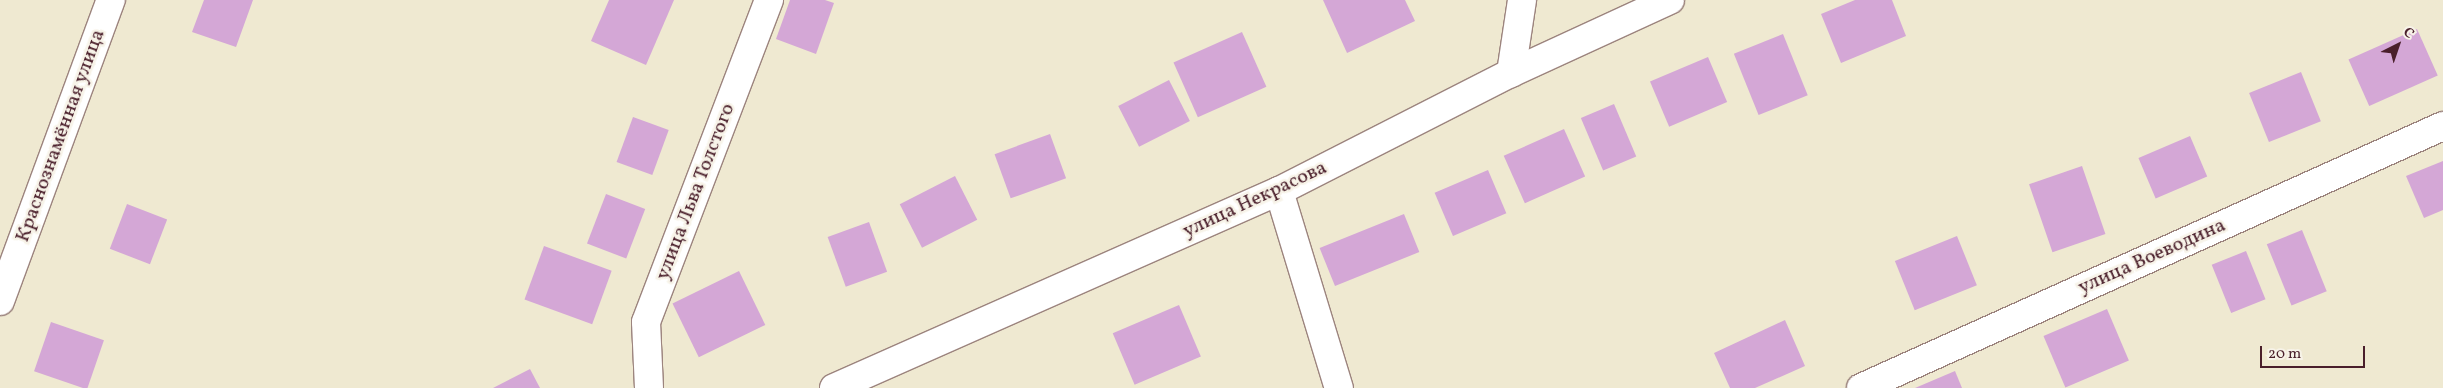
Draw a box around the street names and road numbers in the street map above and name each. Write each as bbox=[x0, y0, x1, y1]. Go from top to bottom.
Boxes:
street label: Краснознамённая улица bbox=[11, 26, 111, 246]
street label: улица Льва Толстого bbox=[651, 100, 741, 284]
street label: улица Некрасова bbox=[1179, 156, 1331, 244]
street label: улица Воеводина bbox=[2075, 214, 2229, 300]

